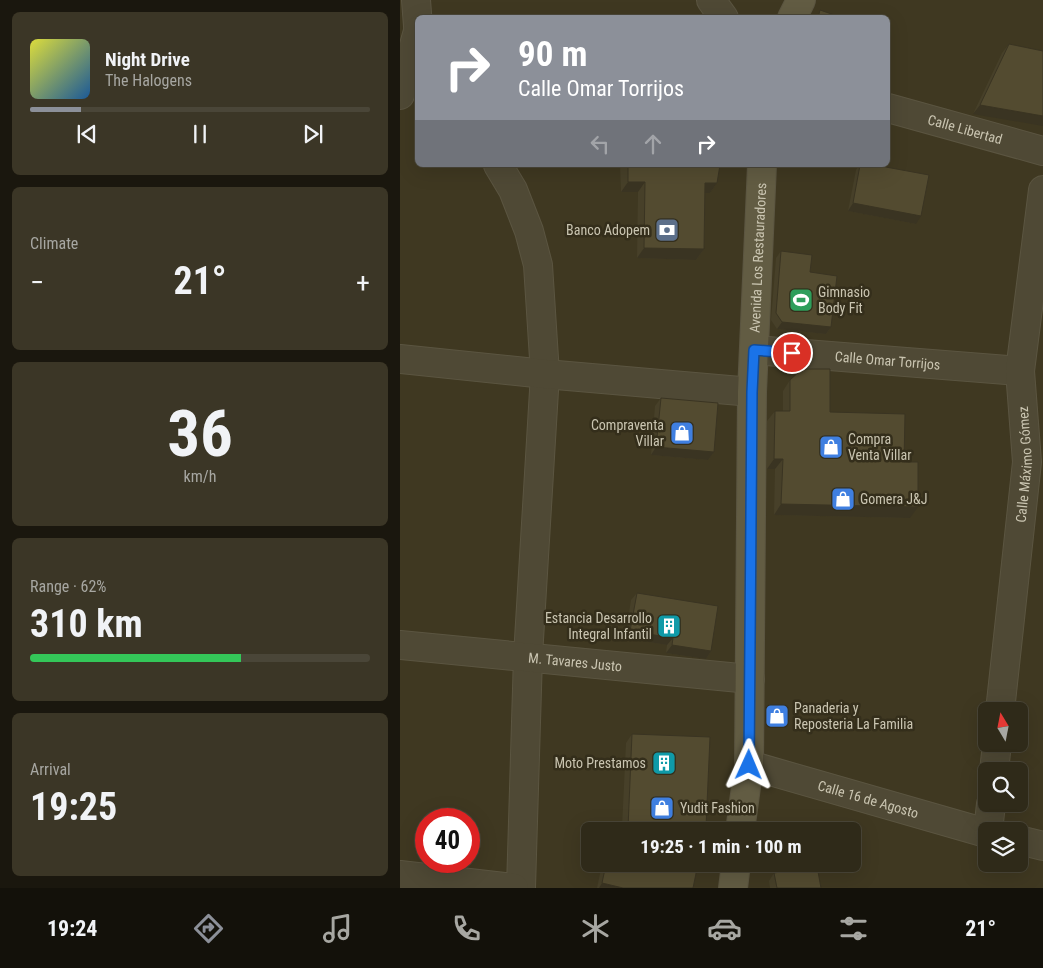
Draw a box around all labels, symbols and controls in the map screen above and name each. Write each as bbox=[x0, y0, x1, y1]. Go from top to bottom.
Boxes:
text: 90 m bbox=[518, 34, 587, 75]
icon: right bbox=[435, 35, 500, 100]
text: Night Drive bbox=[105, 48, 190, 71]
text: The Halogens bbox=[105, 71, 192, 90]
text: Calle Omar Torrijos bbox=[518, 76, 684, 101]
street label: Calle Libertad bbox=[926, 111, 1004, 147]
icon: previous bbox=[73, 120, 101, 148]
icon: pause bbox=[186, 120, 214, 148]
icon: next bbox=[299, 120, 327, 148]
icon: left bbox=[586, 130, 614, 158]
icon: ahead bbox=[639, 130, 667, 158]
icon: right bbox=[692, 130, 720, 158]
street label: Avenida Los Restauradores bbox=[747, 182, 769, 333]
bank icon: Banco Adopem bbox=[654, 217, 680, 243]
place label: Banco Adopem bbox=[566, 222, 650, 238]
text: Climate bbox=[30, 234, 78, 253]
text: 21° bbox=[173, 259, 227, 303]
text: − bbox=[30, 266, 44, 299]
text: + bbox=[356, 266, 370, 299]
place label: Gimnasio Body Fit bbox=[818, 284, 870, 316]
sports icon: Gimnasio Body Fit bbox=[788, 287, 814, 313]
pin bbox=[771, 332, 813, 374]
icon: arrive bbox=[778, 339, 806, 367]
street label: Calle Omar Torrijos bbox=[834, 348, 941, 373]
text: 36 bbox=[167, 396, 233, 472]
street label: Calle Máximo Gómez bbox=[1012, 406, 1035, 523]
place label: Compraventa Villar bbox=[591, 417, 664, 449]
shop icon: Compraventa Villar bbox=[669, 420, 695, 446]
place label: Compra Venta Villar bbox=[848, 431, 911, 463]
shop icon: Compra Venta Villar bbox=[818, 434, 844, 460]
text: km/h bbox=[184, 467, 216, 486]
shop icon: Gomera J&J bbox=[830, 486, 856, 512]
place label: Gomera J&J bbox=[860, 491, 927, 507]
text: Range · 62% bbox=[30, 577, 106, 596]
text: 310 km bbox=[30, 602, 143, 646]
place label: Estancia Desarrollo Integral Infantil bbox=[545, 610, 652, 642]
building icon: Estancia Desarrollo Integral Infantil bbox=[656, 613, 682, 639]
street label: M. Tavares Justo bbox=[527, 649, 623, 675]
place label: Panaderia y Reposteria La Familia bbox=[794, 700, 913, 732]
north arrow bbox=[978, 702, 1028, 752]
map controls bbox=[978, 702, 1028, 872]
shop icon: Panaderia y Reposteria La Familia bbox=[764, 703, 790, 729]
position arrow bbox=[722, 738, 774, 790]
building icon: Moto Prestamos bbox=[651, 750, 677, 776]
place label: Moto Prestamos bbox=[555, 755, 646, 771]
text: Arrival bbox=[30, 760, 71, 779]
button: search bbox=[978, 762, 1028, 812]
street label: Calle 16 de Agosto bbox=[816, 777, 920, 821]
text: 19:25 bbox=[30, 785, 117, 829]
shop icon: Yudit Fashion bbox=[649, 795, 675, 821]
place label: Yudit Fashion bbox=[680, 800, 755, 816]
speed limit sign: 40 bbox=[415, 808, 480, 873]
button: layers bbox=[978, 822, 1028, 872]
text: 19:25 · 1 min · 100 m bbox=[640, 835, 802, 858]
icon: directions bbox=[191, 911, 226, 946]
icon: music bbox=[320, 911, 355, 946]
icon: phone bbox=[449, 911, 484, 946]
icon: climate bbox=[578, 911, 613, 946]
icon: car bbox=[707, 911, 742, 946]
icon: filters bbox=[836, 911, 871, 946]
text: 19:24 bbox=[47, 916, 97, 941]
text: 21° bbox=[965, 916, 996, 941]

